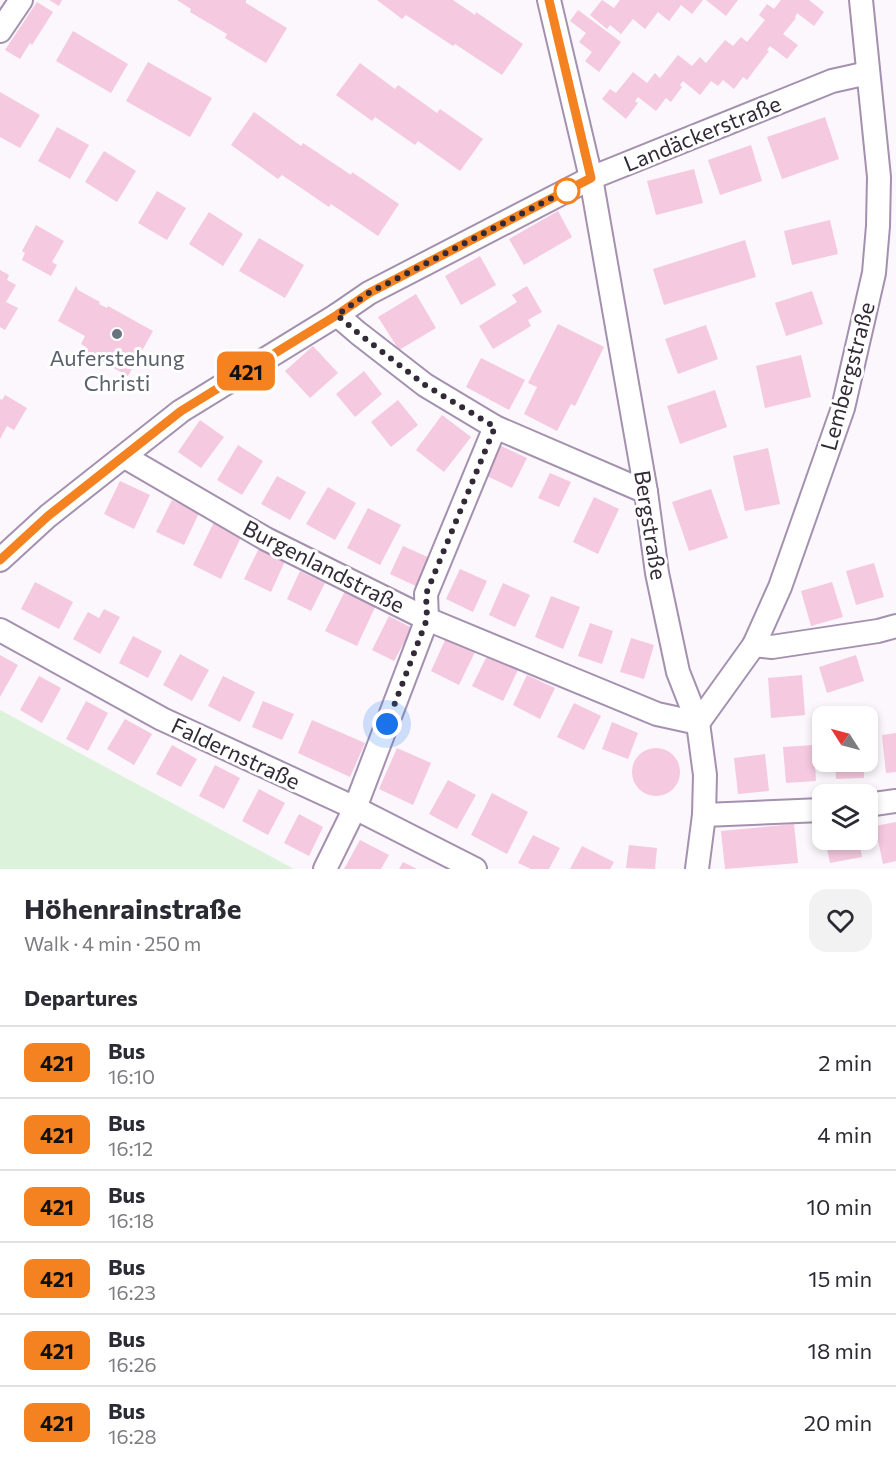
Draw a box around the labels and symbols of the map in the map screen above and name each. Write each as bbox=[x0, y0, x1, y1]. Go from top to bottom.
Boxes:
street label: Landäckerstraße bbox=[619, 89, 785, 177]
unlabelled marker bbox=[554, 178, 580, 204]
street label: Lembergstraße bbox=[814, 299, 880, 453]
marker: Auferstehung Christi bbox=[110, 327, 124, 341]
place label: Auferstehung Christi bbox=[49, 344, 185, 396]
line badge: 421 bbox=[212, 352, 280, 391]
street label: Bergstraße bbox=[629, 468, 673, 582]
street label: Burgenlandstraße bbox=[239, 514, 409, 618]
north arrow bbox=[812, 706, 878, 772]
your location bbox=[372, 709, 402, 739]
street label: Faldernstraße bbox=[167, 711, 305, 795]

